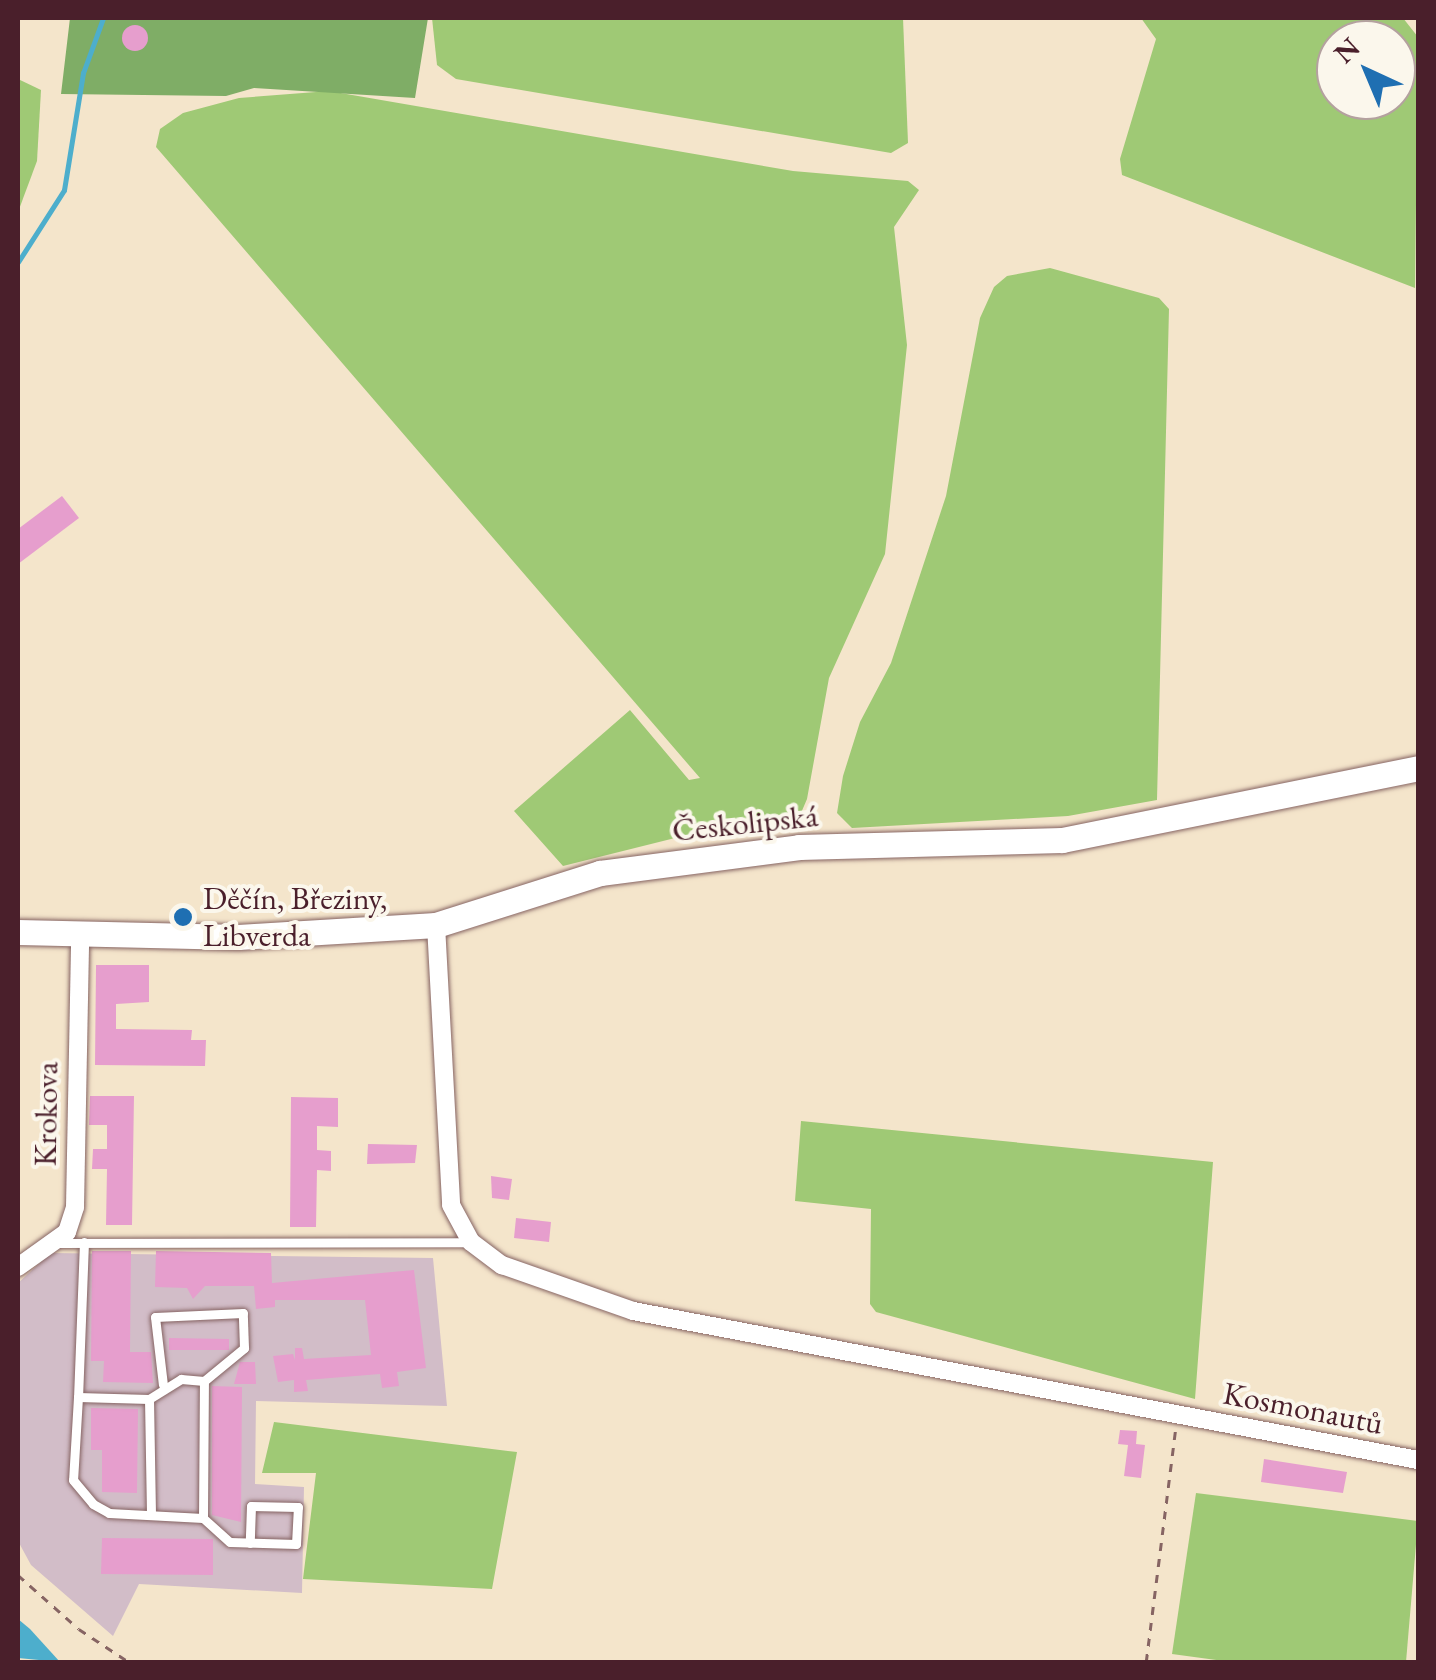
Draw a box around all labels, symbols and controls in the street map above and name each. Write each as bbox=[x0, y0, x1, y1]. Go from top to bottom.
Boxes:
north arrow bbox=[1316, 20, 1416, 120]
text: N bbox=[1326, 29, 1367, 71]
street label: Českolipská bbox=[670, 796, 820, 850]
place label: Děčín, Březiny, Libverda bbox=[203, 880, 387, 955]
marker: Děčín, Březiny, Libverda bbox=[172, 906, 194, 928]
street label: Krokova bbox=[26, 1061, 66, 1167]
street label: Kosmonautů bbox=[1220, 1374, 1386, 1442]

